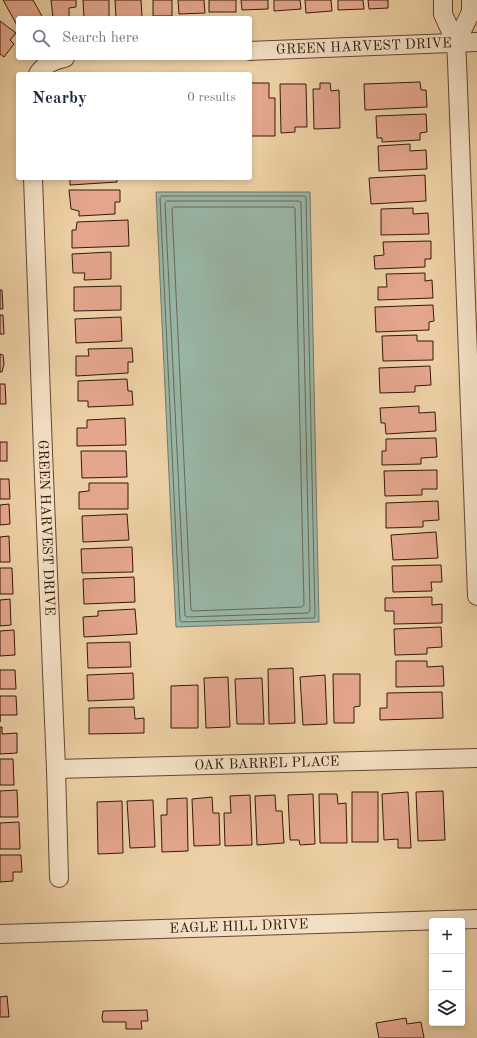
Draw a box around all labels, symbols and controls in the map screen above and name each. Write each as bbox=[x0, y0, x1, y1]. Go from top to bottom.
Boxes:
search box bbox=[16, 16, 252, 60]
icon: search bbox=[30, 27, 52, 49]
text: Search here bbox=[62, 31, 139, 46]
street label: GREEN HARVEST DRIVE bbox=[276, 36, 452, 57]
text: Nearby bbox=[32, 90, 87, 107]
text: 0 results bbox=[187, 91, 236, 104]
street label: GREEN HARVEST DRIVE bbox=[36, 440, 57, 616]
street label: OAK BARREL PLACE bbox=[194, 755, 340, 772]
street label: EAGLE HILL DRIVE bbox=[169, 917, 309, 936]
map controls bbox=[429, 918, 465, 1026]
button: + bbox=[429, 918, 465, 954]
button: − bbox=[429, 954, 465, 990]
button: layers bbox=[429, 990, 465, 1026]

